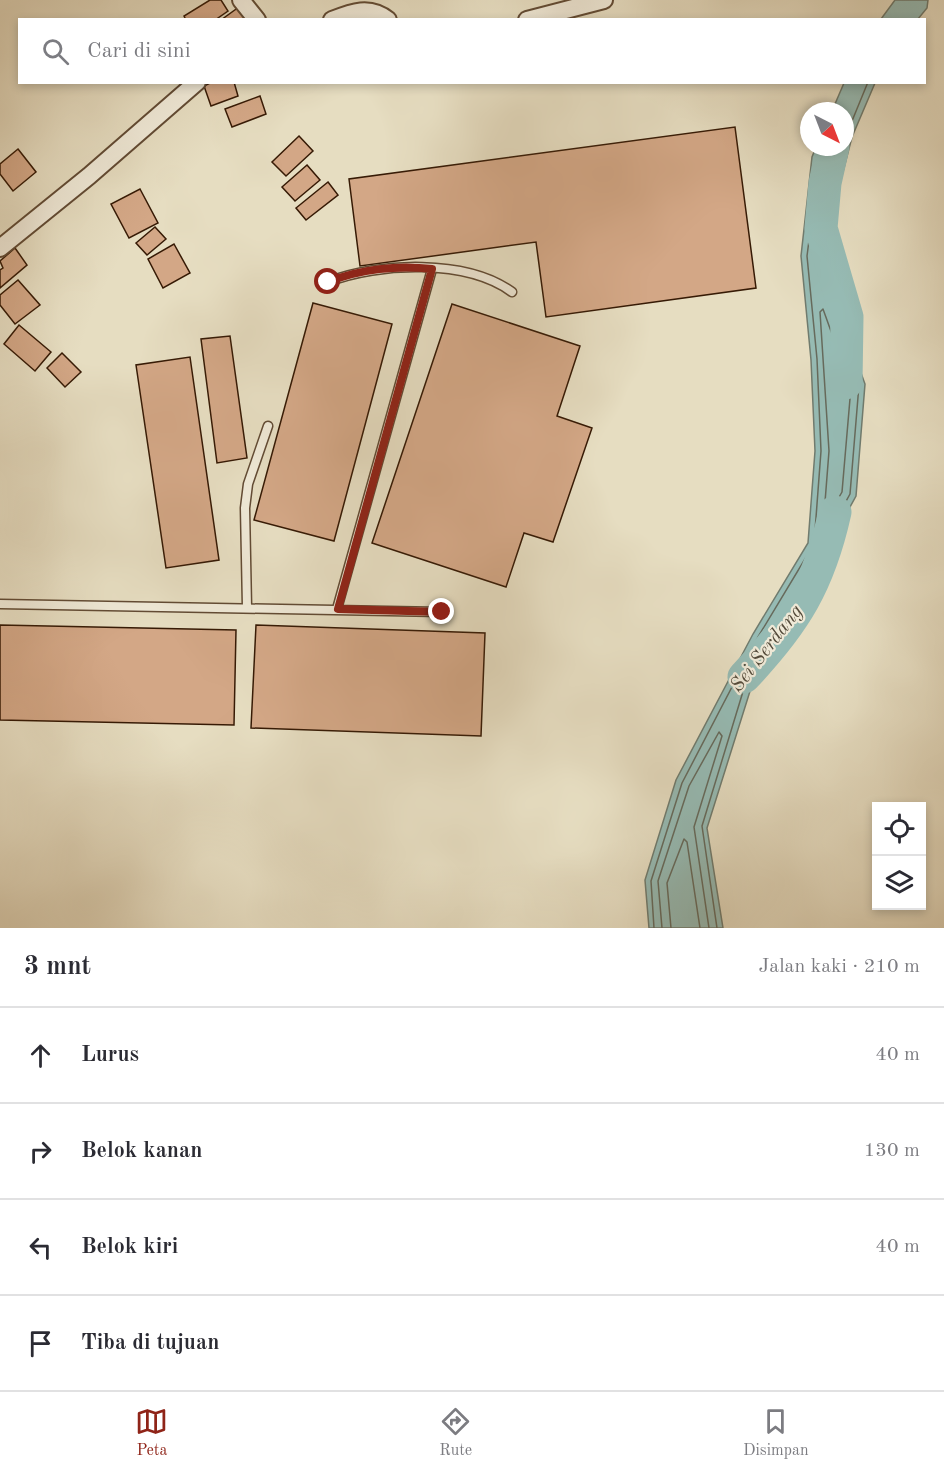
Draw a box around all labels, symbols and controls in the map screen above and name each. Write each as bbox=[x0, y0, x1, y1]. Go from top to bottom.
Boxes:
search box bbox=[18, 18, 926, 84]
icon: search bbox=[39, 35, 72, 68]
text: Cari di sini bbox=[87, 40, 191, 62]
north arrow bbox=[800, 102, 854, 156]
route start bbox=[314, 268, 340, 294]
route end bbox=[428, 598, 454, 624]
water label: Sei Serdang bbox=[727, 601, 807, 696]
map controls bbox=[872, 802, 926, 910]
button: locate bbox=[872, 802, 926, 856]
button: layers bbox=[872, 856, 926, 910]
text: 3 mnt bbox=[24, 954, 91, 980]
text: Jalan kaki · 210 m bbox=[758, 957, 920, 977]
icon: ahead bbox=[24, 1039, 57, 1072]
text: Lurus bbox=[81, 1044, 139, 1066]
text: 40 m bbox=[875, 1045, 920, 1065]
icon: right bbox=[24, 1135, 57, 1168]
text: Belok kanan bbox=[81, 1140, 203, 1162]
text: 130 m bbox=[864, 1141, 920, 1161]
icon: left bbox=[24, 1231, 57, 1264]
text: Belok kiri bbox=[81, 1236, 178, 1258]
text: 40 m bbox=[875, 1237, 920, 1257]
icon: arrive bbox=[24, 1327, 57, 1360]
text: Tiba di tujuan bbox=[81, 1332, 219, 1354]
tab: Peta bbox=[135, 1405, 168, 1461]
tab: Rute bbox=[439, 1405, 472, 1461]
tab: Disimpan bbox=[743, 1405, 809, 1461]

